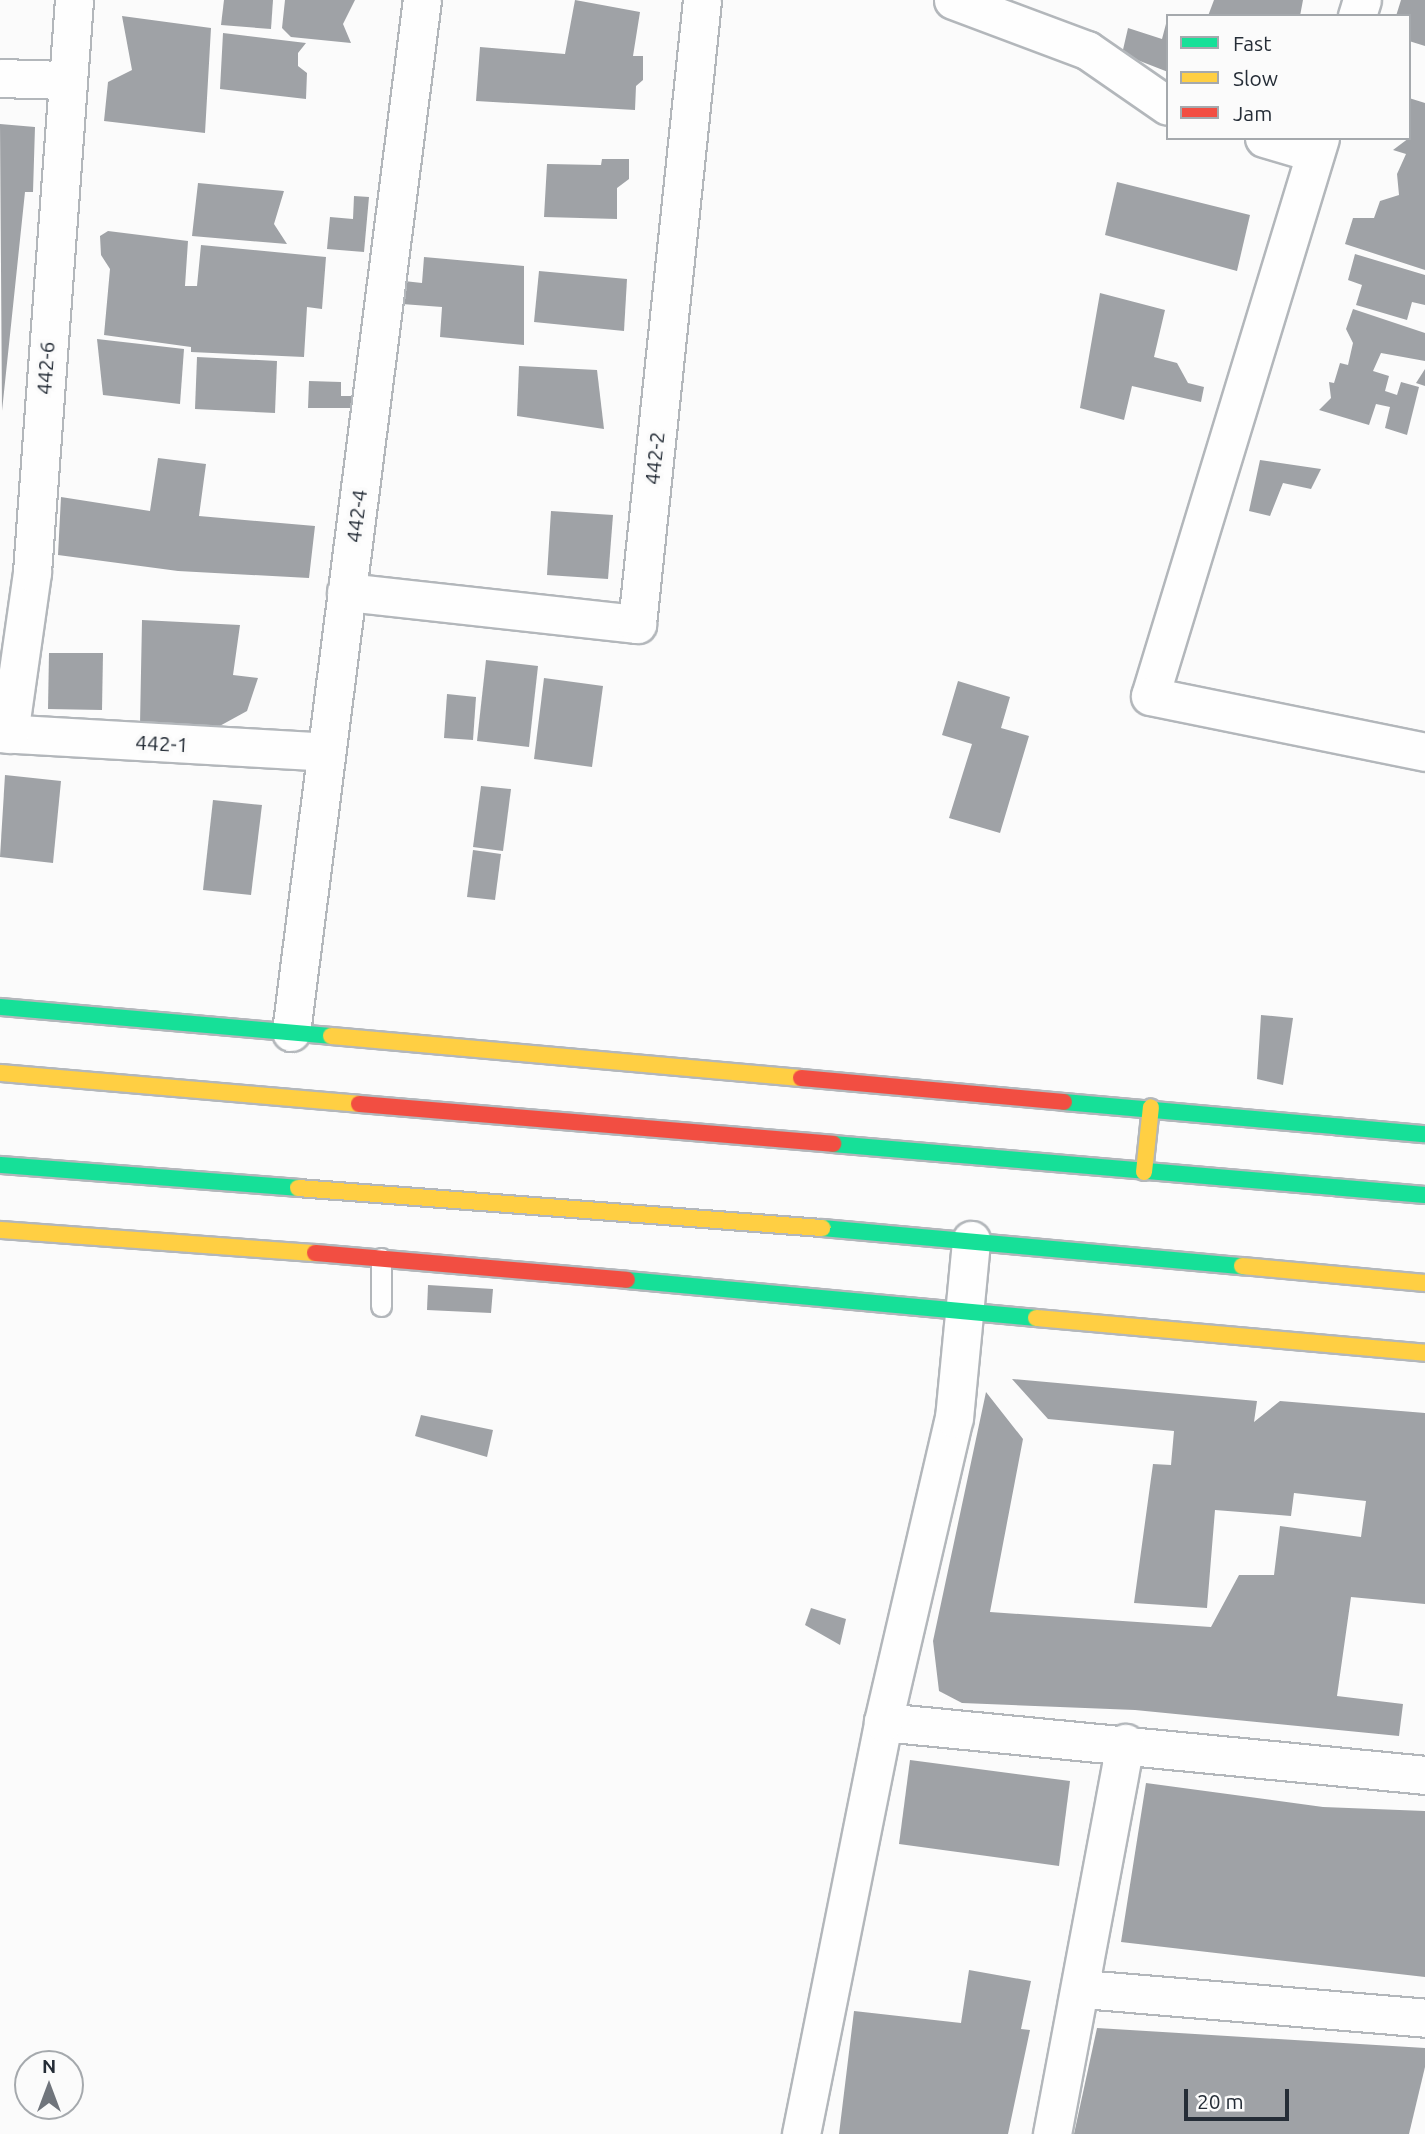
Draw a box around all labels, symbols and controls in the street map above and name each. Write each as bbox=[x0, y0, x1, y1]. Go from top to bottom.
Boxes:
legend bbox=[1166, 14, 1411, 140]
text: Fast bbox=[1233, 31, 1271, 55]
text: Slow bbox=[1233, 66, 1278, 90]
text: Jam bbox=[1233, 101, 1272, 125]
street label: 442-6 bbox=[31, 340, 59, 396]
street label: 442-2 bbox=[639, 430, 669, 486]
street label: 442-4 bbox=[340, 488, 372, 544]
street label: 442-1 bbox=[135, 729, 189, 757]
north arrow bbox=[14, 2050, 84, 2120]
text: N bbox=[42, 2055, 56, 2077]
scale bar bbox=[1187, 2074, 1292, 2118]
text: 20 m bbox=[1197, 2089, 1244, 2113]

